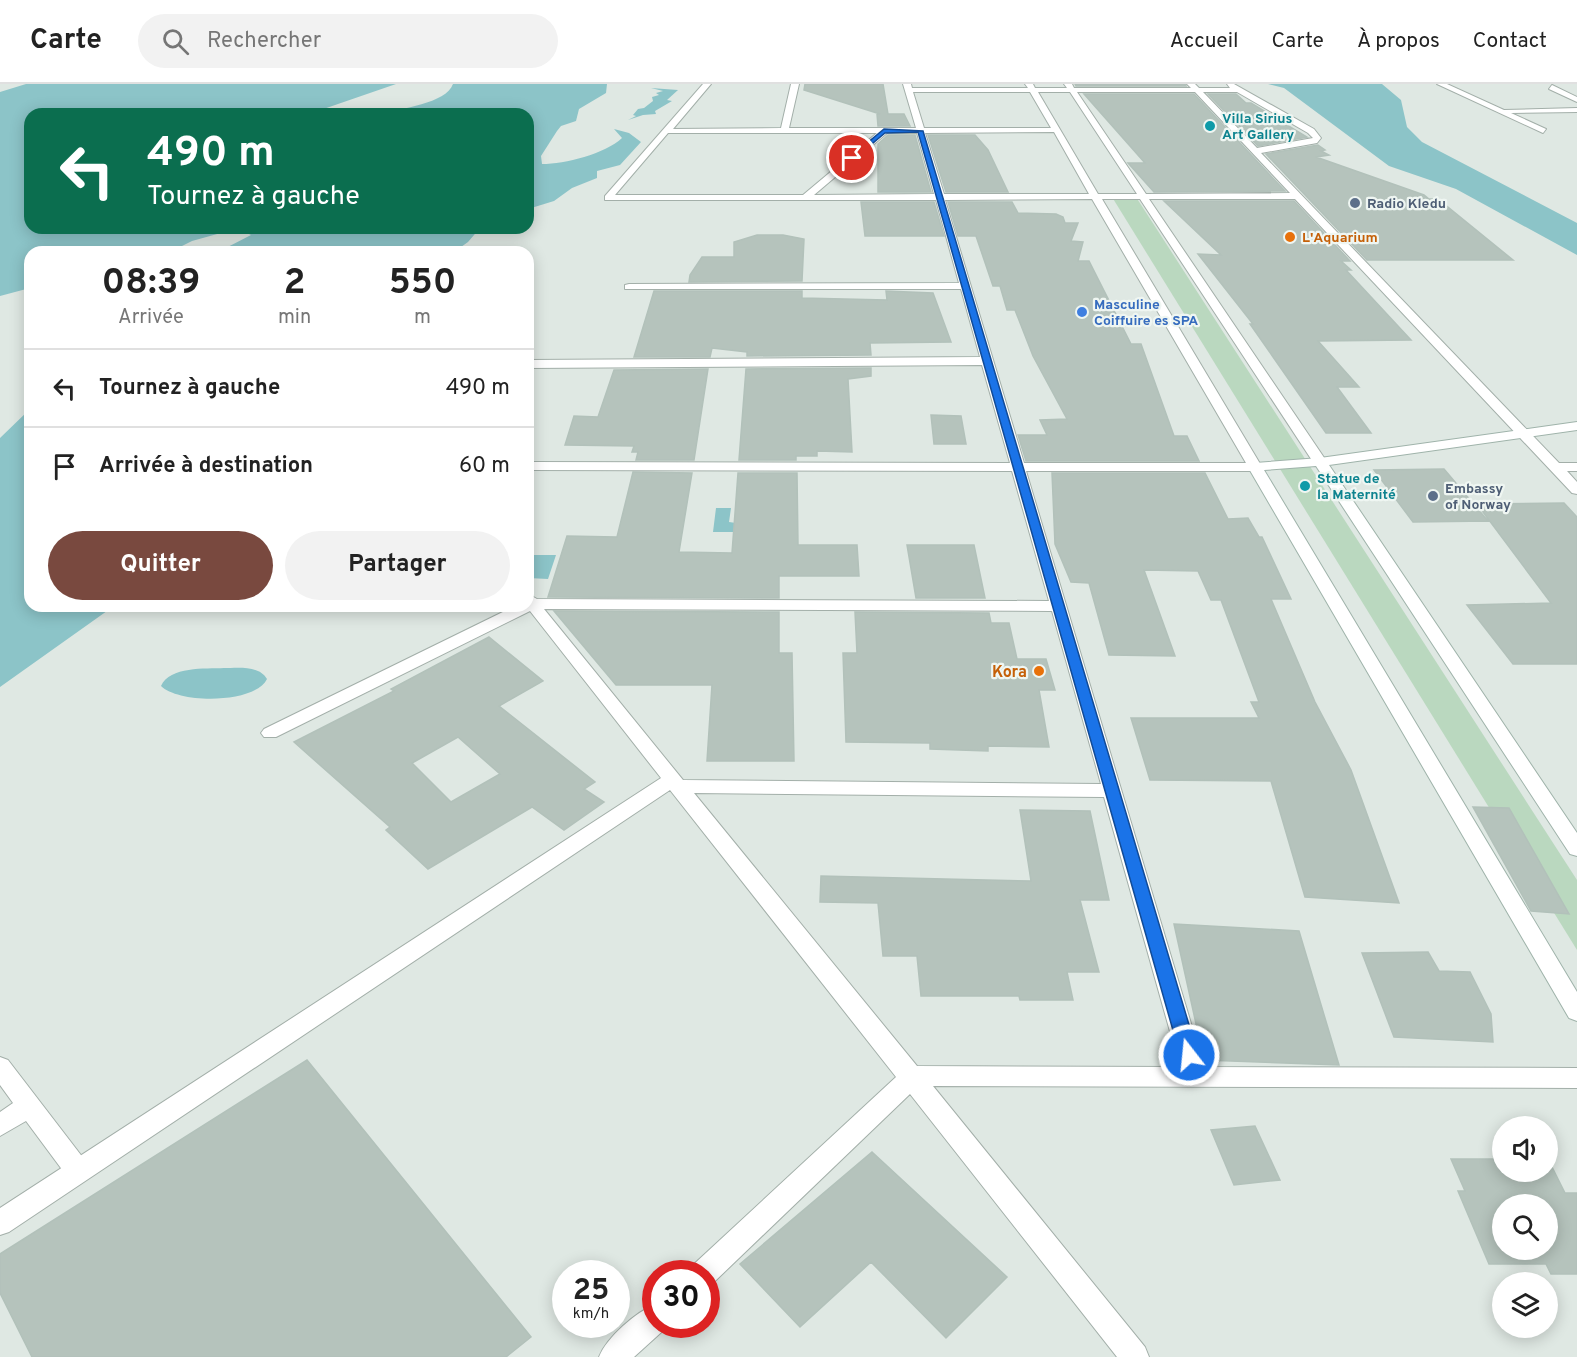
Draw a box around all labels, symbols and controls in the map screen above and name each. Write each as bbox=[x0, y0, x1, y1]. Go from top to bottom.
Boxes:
search box bbox=[138, 14, 558, 68]
text: Carte bbox=[30, 23, 102, 59]
icon: search bbox=[159, 25, 192, 58]
text: Rechercher bbox=[207, 28, 321, 55]
text: Accueil bbox=[1170, 28, 1239, 55]
text: Carte bbox=[1272, 28, 1324, 55]
text: À propos bbox=[1357, 28, 1440, 55]
text: Contact bbox=[1473, 28, 1547, 55]
place label: Villa Sirius Art Gallery bbox=[1222, 111, 1294, 144]
marker: Villa Sirius Art Gallery bbox=[1203, 119, 1217, 133]
text: 490 m bbox=[147, 128, 275, 181]
icon: left bbox=[48, 132, 126, 210]
pin bbox=[826, 132, 877, 183]
icon: arrive bbox=[835, 141, 868, 174]
text: Tournez à gauche bbox=[147, 180, 360, 214]
marker: Radio Kledu bbox=[1348, 196, 1362, 210]
place label: Radio Kledu bbox=[1367, 196, 1446, 213]
marker: L'Aquarium bbox=[1283, 230, 1297, 244]
place label: L'Aquarium bbox=[1302, 230, 1378, 247]
text: 08:39 bbox=[102, 261, 200, 307]
text: 2 bbox=[284, 261, 306, 307]
text: 550 bbox=[389, 261, 456, 307]
place label: Masculine Coiffuire es SPA bbox=[1094, 297, 1198, 330]
text: Arrivée bbox=[118, 305, 184, 331]
text: min bbox=[278, 305, 311, 331]
text: m bbox=[414, 305, 431, 331]
marker: Masculine Coiffuire es SPA bbox=[1075, 305, 1089, 319]
icon: left bbox=[48, 372, 81, 405]
text: Tournez à gauche bbox=[99, 375, 280, 402]
text: 490 m bbox=[446, 375, 510, 402]
icon: arrive bbox=[48, 450, 81, 483]
text: Arrivée à destination bbox=[99, 453, 313, 480]
text: 60 m bbox=[459, 453, 510, 480]
place label: Statue de la Maternité bbox=[1317, 471, 1396, 504]
marker: Statue de la Maternité bbox=[1298, 479, 1312, 493]
place label: Embassy of Norway bbox=[1445, 481, 1511, 514]
marker: Embassy of Norway bbox=[1426, 489, 1440, 503]
button: Quitter bbox=[48, 531, 273, 600]
button: Partager bbox=[285, 531, 510, 600]
place label: Kora bbox=[992, 663, 1027, 683]
marker: Kora bbox=[1032, 664, 1046, 678]
position arrow bbox=[1157, 1023, 1221, 1087]
map controls bbox=[1492, 1116, 1558, 1338]
button: sound bbox=[1492, 1116, 1558, 1182]
button: search bbox=[1492, 1194, 1558, 1260]
speed limit sign: 30 bbox=[642, 1260, 720, 1338]
button: layers bbox=[1492, 1272, 1558, 1338]
text: 25 bbox=[573, 1273, 609, 1310]
text: km/h bbox=[573, 1305, 609, 1324]

